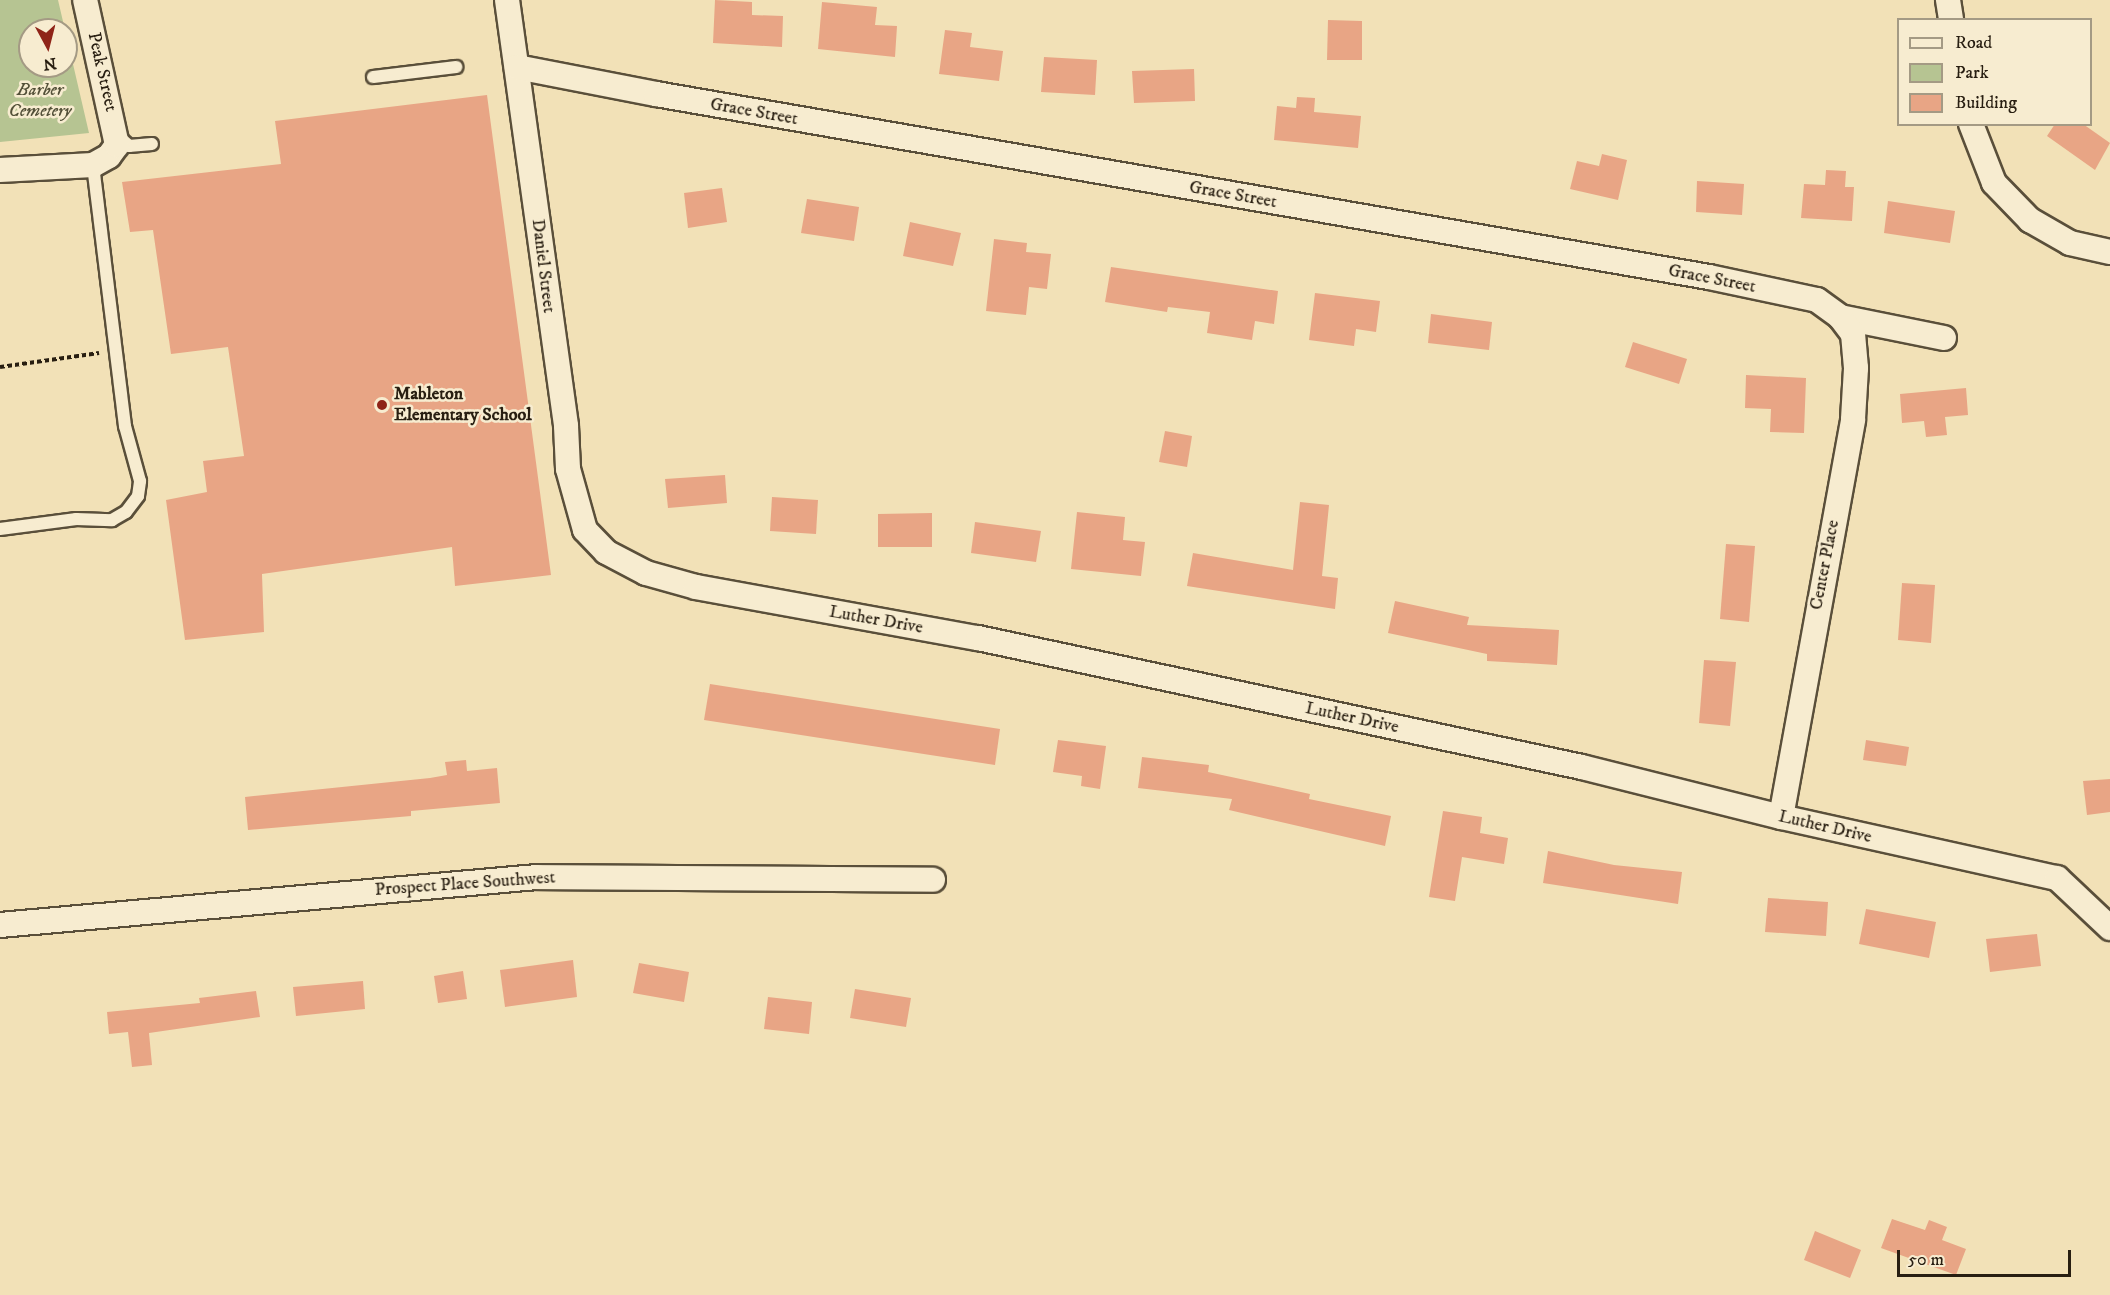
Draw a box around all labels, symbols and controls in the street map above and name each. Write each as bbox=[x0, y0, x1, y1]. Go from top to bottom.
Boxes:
north arrow bbox=[18, 18, 78, 78]
legend bbox=[1897, 18, 2092, 126]
street label: Peak Street bbox=[82, 30, 122, 114]
text: Road bbox=[1955, 32, 1992, 54]
text: N bbox=[42, 53, 58, 75]
text: Park bbox=[1955, 62, 1989, 84]
park label: Barber Cemetery bbox=[9, 80, 71, 122]
text: Building bbox=[1955, 92, 2017, 114]
street label: Grace Street bbox=[709, 94, 799, 130]
street label: Grace Street bbox=[1188, 177, 1278, 213]
street label: Daniel Street bbox=[527, 218, 559, 314]
street label: Grace Street bbox=[1666, 260, 1758, 298]
place label: Mableton Elementary School bbox=[394, 384, 532, 426]
marker: Mableton Elementary School bbox=[375, 398, 389, 412]
street label: Center Place bbox=[1806, 518, 1844, 612]
street label: Luther Drive bbox=[827, 601, 925, 639]
street label: Luther Drive bbox=[1303, 698, 1401, 738]
street label: Luther Drive bbox=[1776, 806, 1874, 848]
street label: Prospect Place Southwest bbox=[374, 867, 556, 901]
scale bar bbox=[1900, 1238, 2074, 1276]
text: 50 m bbox=[1908, 1249, 1944, 1271]

